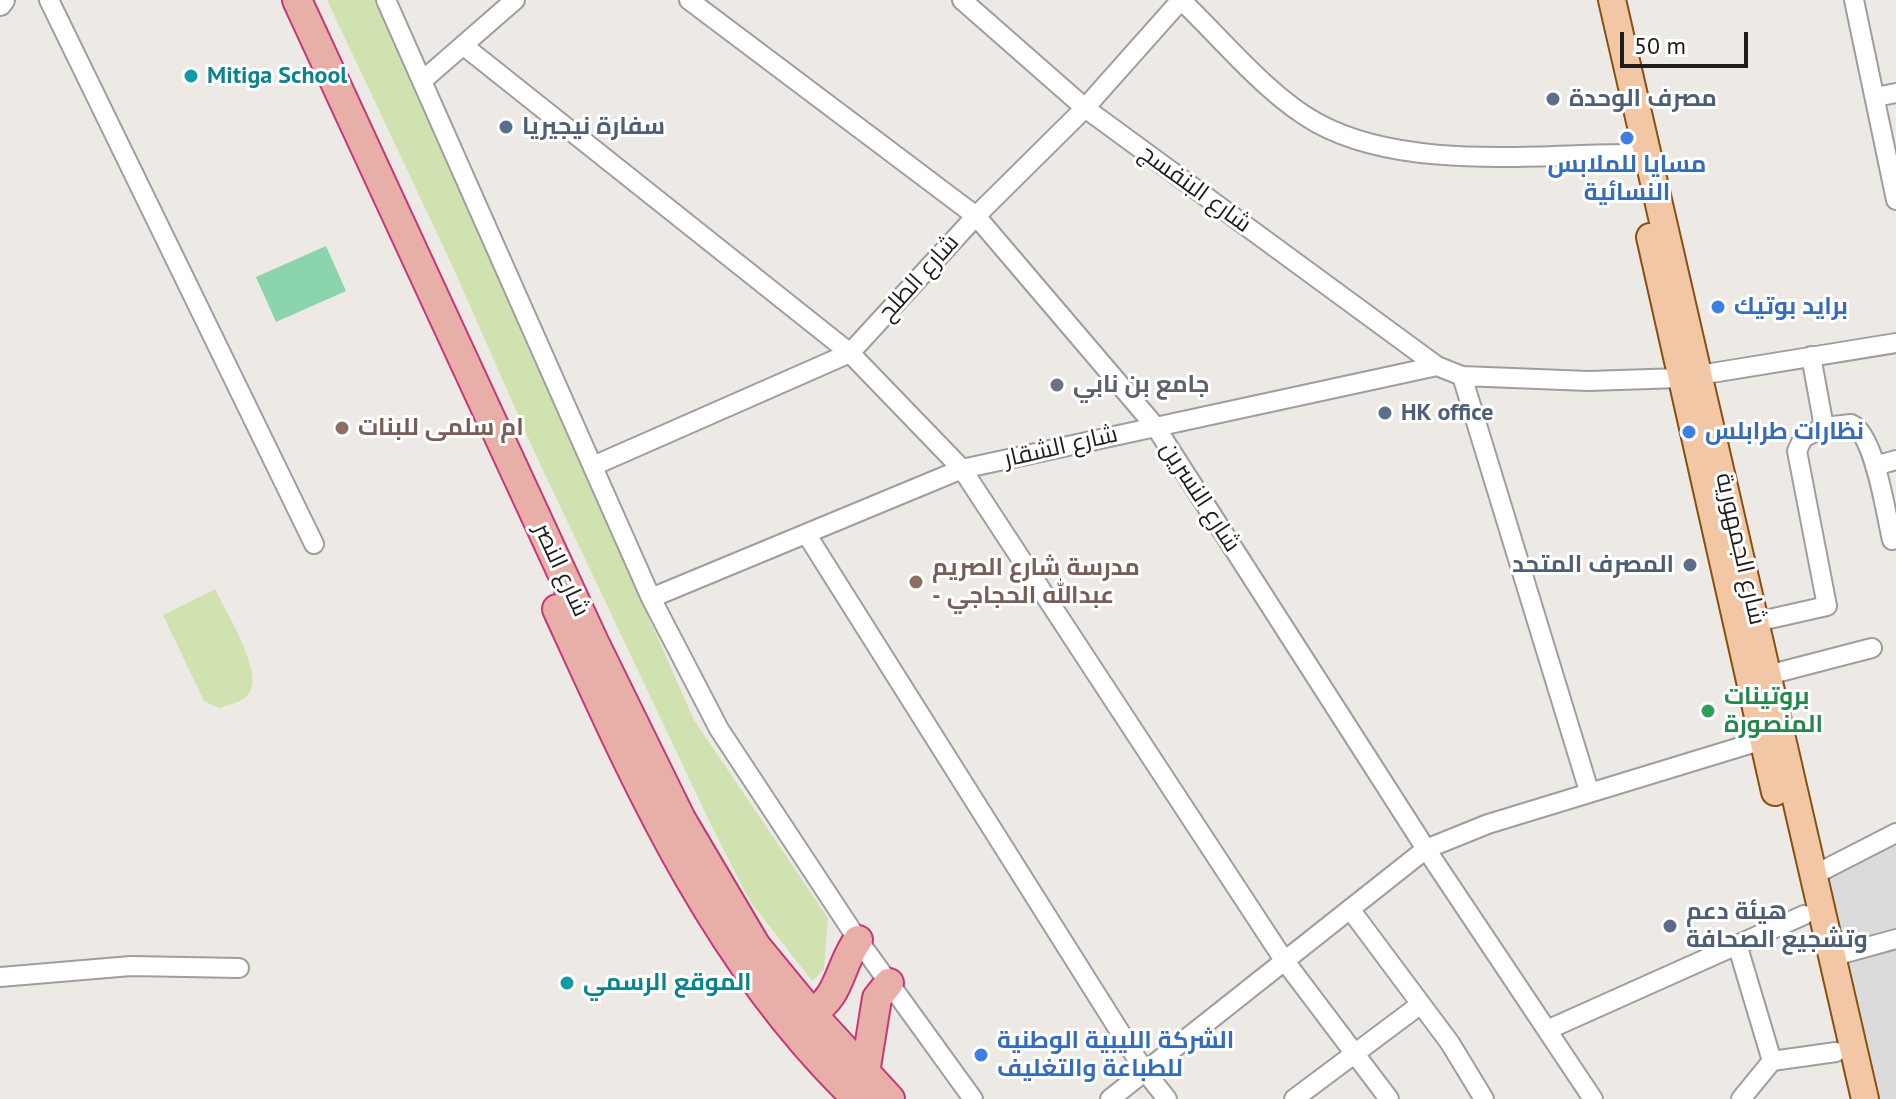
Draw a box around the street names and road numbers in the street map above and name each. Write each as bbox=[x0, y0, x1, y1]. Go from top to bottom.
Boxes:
street label: شارع البنفسج bbox=[1134, 139, 1256, 239]
street label: شارع الطلح bbox=[873, 229, 965, 327]
street label: شارع الشقار bbox=[1002, 420, 1120, 474]
street label: شارع النسرين bbox=[1154, 437, 1246, 557]
street label: شارع الجمهورية bbox=[1709, 470, 1771, 628]
street label: شارع النصر bbox=[527, 519, 595, 621]

